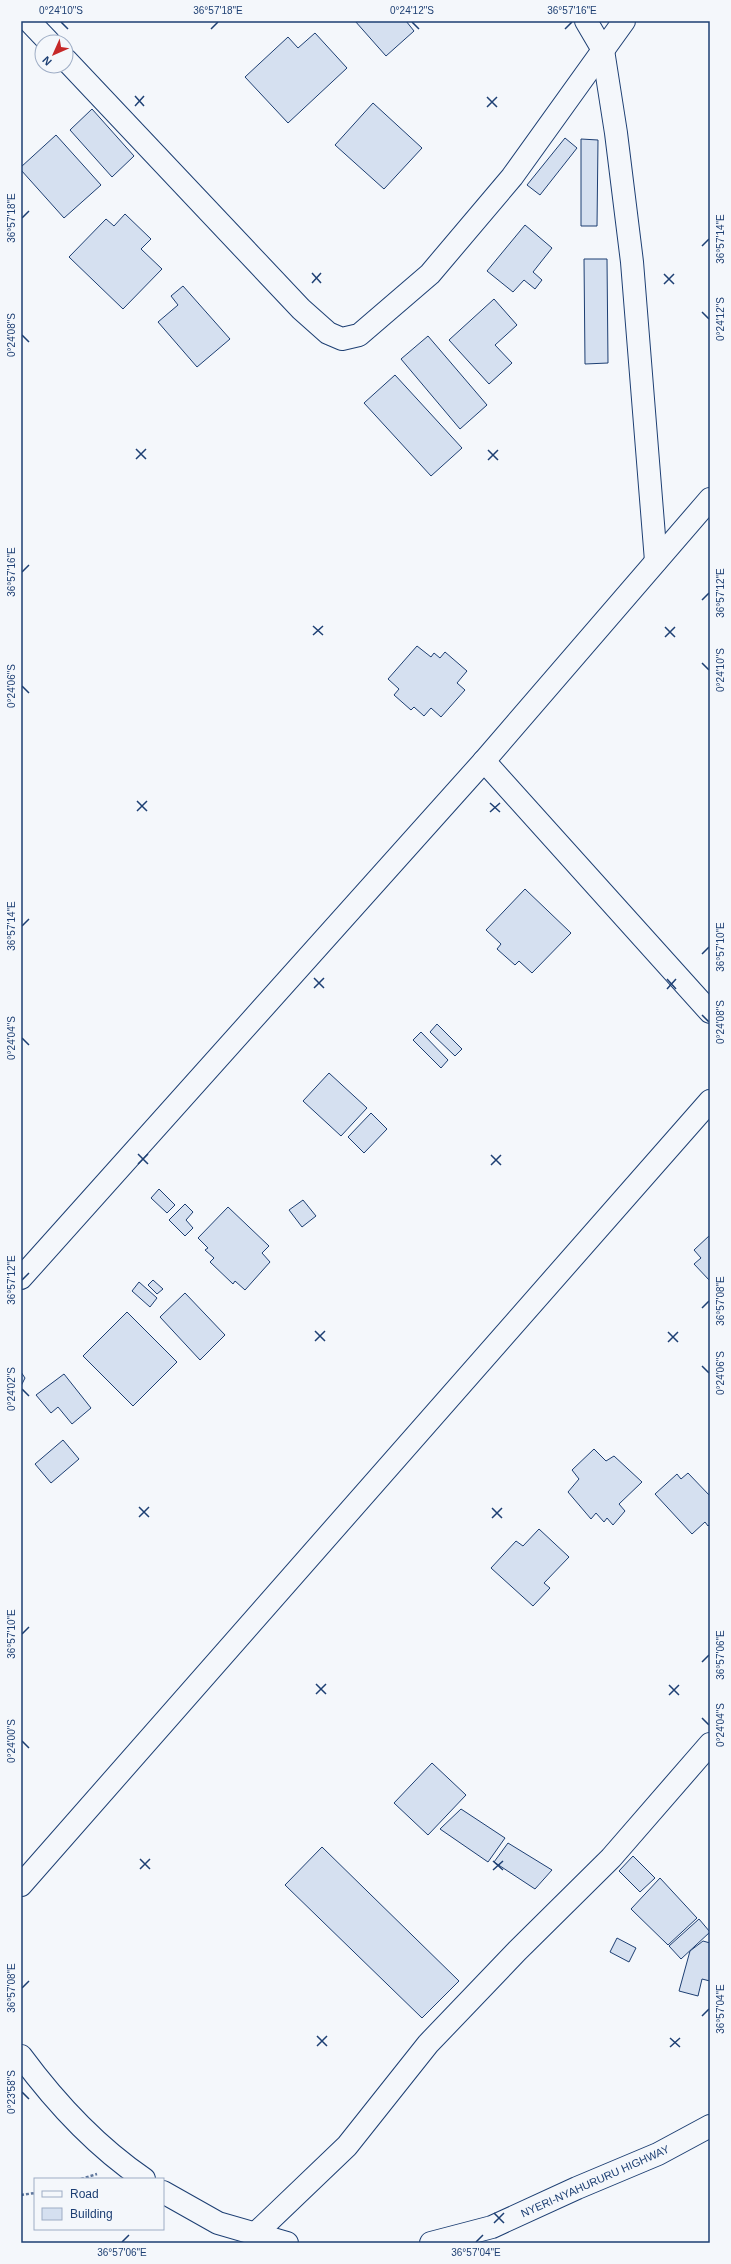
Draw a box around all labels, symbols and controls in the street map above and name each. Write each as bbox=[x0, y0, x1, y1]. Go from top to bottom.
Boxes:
text: 0°24'10"S bbox=[39, 5, 83, 16]
text: 36°57'18"E bbox=[193, 5, 243, 16]
text: 0°24'12"S bbox=[390, 5, 434, 16]
text: 36°57'16"E bbox=[547, 5, 597, 16]
north arrow bbox=[34, 34, 74, 74]
text: N bbox=[40, 54, 54, 68]
text: 36°57'18"E bbox=[6, 193, 17, 243]
text: 36°57'14"E bbox=[715, 214, 726, 264]
text: 0°24'12"S bbox=[715, 297, 726, 341]
text: 0°24'08"S bbox=[6, 313, 17, 357]
text: 36°57'16"E bbox=[6, 547, 17, 597]
text: 36°57'12"E bbox=[715, 568, 726, 618]
text: 0°24'10"S bbox=[715, 648, 726, 692]
text: 0°24'06"S bbox=[6, 664, 17, 708]
text: 36°57'14"E bbox=[6, 901, 17, 951]
text: 36°57'10"E bbox=[715, 922, 726, 972]
text: 0°24'08"S bbox=[715, 1000, 726, 1044]
text: 0°24'04"S bbox=[6, 1016, 17, 1060]
text: 36°57'12"E bbox=[6, 1255, 17, 1305]
text: 36°57'08"E bbox=[715, 1276, 726, 1326]
text: 0°24'06"S bbox=[715, 1351, 726, 1395]
text: 0°24'02"S bbox=[6, 1367, 17, 1411]
text: 36°57'10"E bbox=[6, 1609, 17, 1659]
text: 36°57'06"E bbox=[715, 1630, 726, 1680]
text: 0°24'04"S bbox=[715, 1703, 726, 1747]
text: 0°24'00"S bbox=[6, 1719, 17, 1763]
text: 36°57'08"E bbox=[6, 1963, 17, 2013]
text: 36°57'04"E bbox=[715, 1984, 726, 2034]
text: 0°23'58"S bbox=[6, 2070, 17, 2114]
street label: NYERI-NYAHURURU HIGHWAY bbox=[519, 2142, 672, 2219]
legend bbox=[34, 2178, 164, 2230]
text: Road bbox=[70, 2187, 99, 2201]
text: Building bbox=[70, 2207, 113, 2221]
text: 36°57'06"E bbox=[97, 2247, 147, 2258]
text: 36°57'04"E bbox=[451, 2247, 501, 2258]

